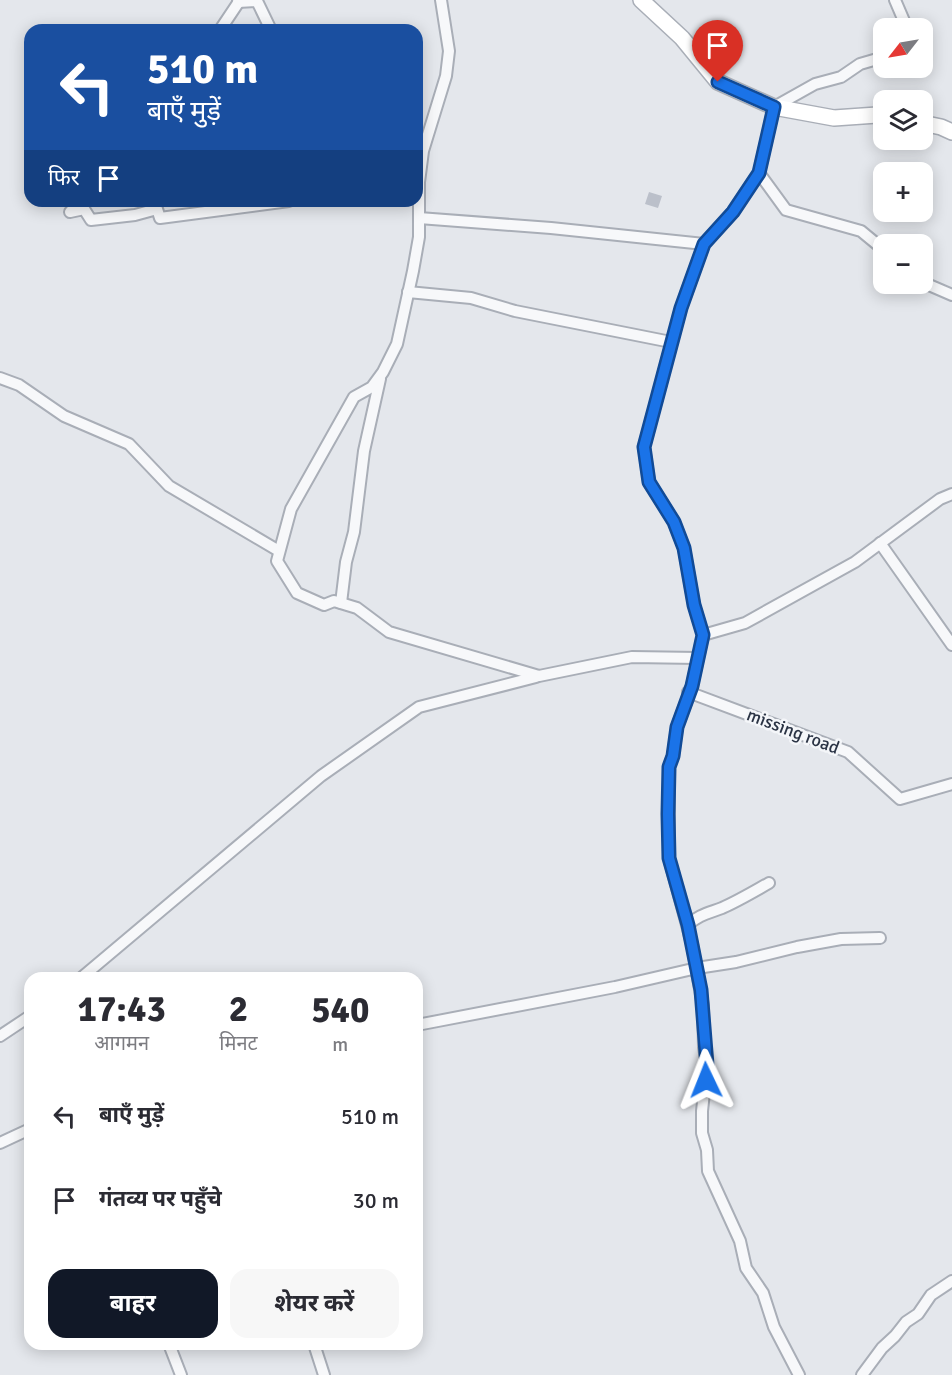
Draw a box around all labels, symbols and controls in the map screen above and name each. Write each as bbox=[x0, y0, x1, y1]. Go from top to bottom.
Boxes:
north arrow bbox=[873, 18, 933, 78]
map controls bbox=[873, 18, 933, 294]
pin bbox=[692, 20, 743, 82]
icon: arrive bbox=[701, 29, 734, 62]
text: 510 m bbox=[147, 44, 258, 95]
icon: left bbox=[48, 48, 126, 126]
button: layers bbox=[873, 90, 933, 150]
text: बाएँ मुड़ें bbox=[147, 95, 221, 128]
icon: arrive bbox=[92, 162, 125, 195]
button: + bbox=[873, 162, 933, 222]
text: फिर bbox=[48, 164, 80, 191]
button: − bbox=[873, 234, 933, 294]
street label: missing road bbox=[744, 703, 842, 759]
text: 17:43 bbox=[77, 987, 166, 1032]
text: 2 bbox=[229, 987, 248, 1032]
text: 540 bbox=[311, 988, 369, 1033]
text: आगमन bbox=[94, 1031, 149, 1056]
text: मिनट bbox=[219, 1031, 258, 1056]
text: m bbox=[332, 1032, 348, 1057]
position arrow bbox=[674, 1048, 738, 1112]
icon: left bbox=[48, 1100, 81, 1133]
text: बाएँ मुड़ें bbox=[99, 1101, 164, 1128]
text: 510 m bbox=[341, 1103, 399, 1130]
icon: arrive bbox=[48, 1184, 81, 1217]
text: गंतव्य पर पहुँचे bbox=[99, 1185, 222, 1212]
text: 30 m bbox=[353, 1187, 399, 1214]
button: बाहर bbox=[48, 1269, 218, 1338]
button: शेयर करें bbox=[230, 1269, 399, 1338]

